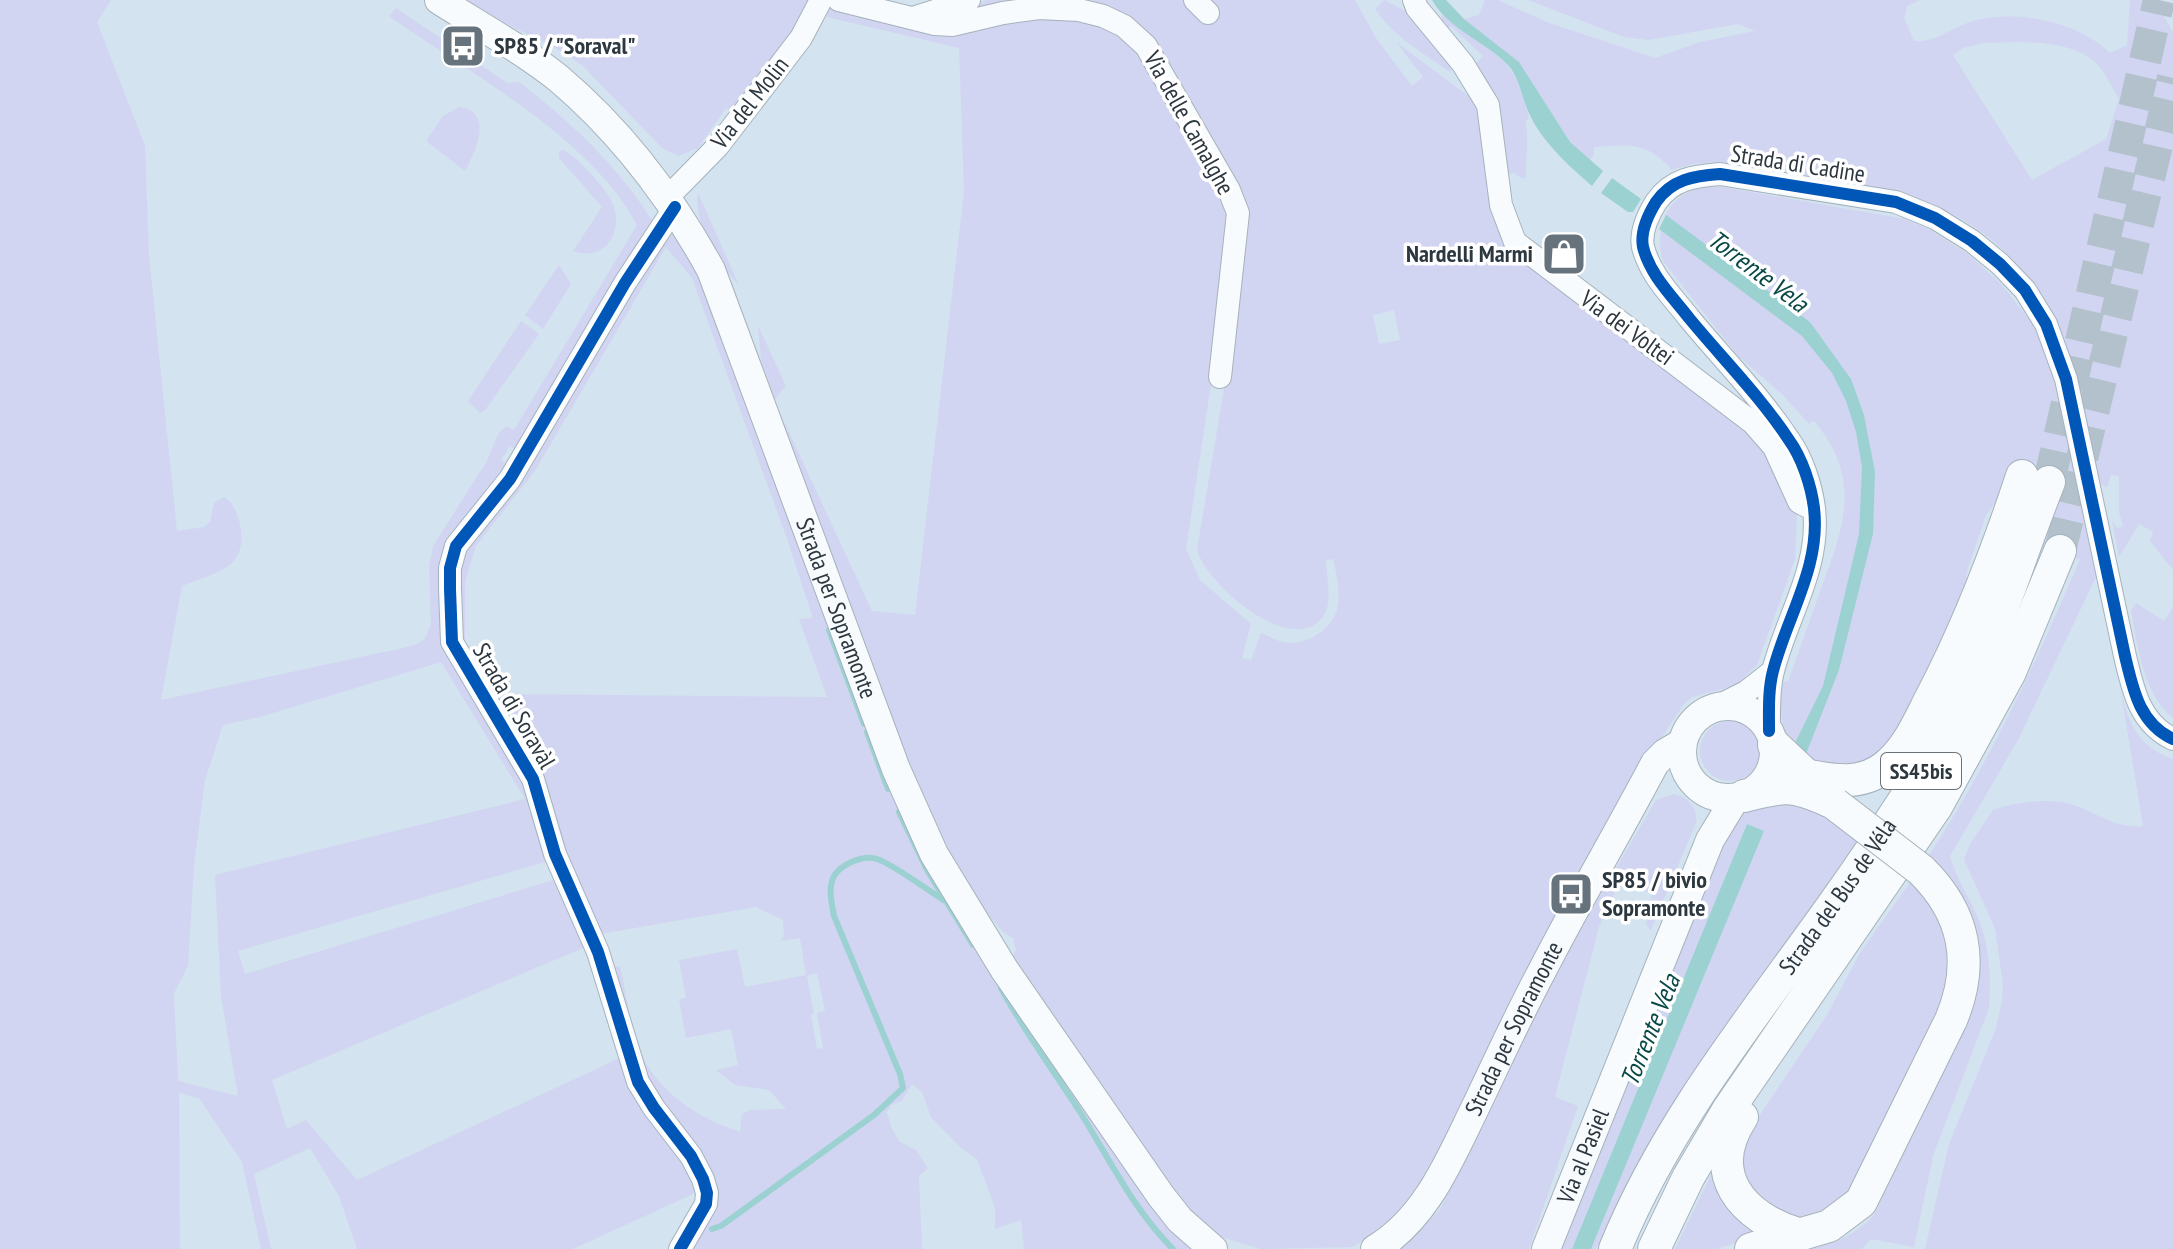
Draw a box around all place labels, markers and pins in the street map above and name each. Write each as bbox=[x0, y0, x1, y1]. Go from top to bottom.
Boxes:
bus stop icon: SP85 / "Soraval" bbox=[439, 22, 487, 70]
place label: SP85 / "Soraval" bbox=[494, 30, 636, 61]
shop icon: Nardelli Marmi bbox=[1540, 230, 1588, 278]
place label: Nardelli Marmi bbox=[1406, 238, 1533, 269]
place label: SP85 / bivio Sopramonte bbox=[1602, 864, 1707, 923]
bus stop icon: SP85 / bivio Sopramonte bbox=[1547, 870, 1595, 918]

